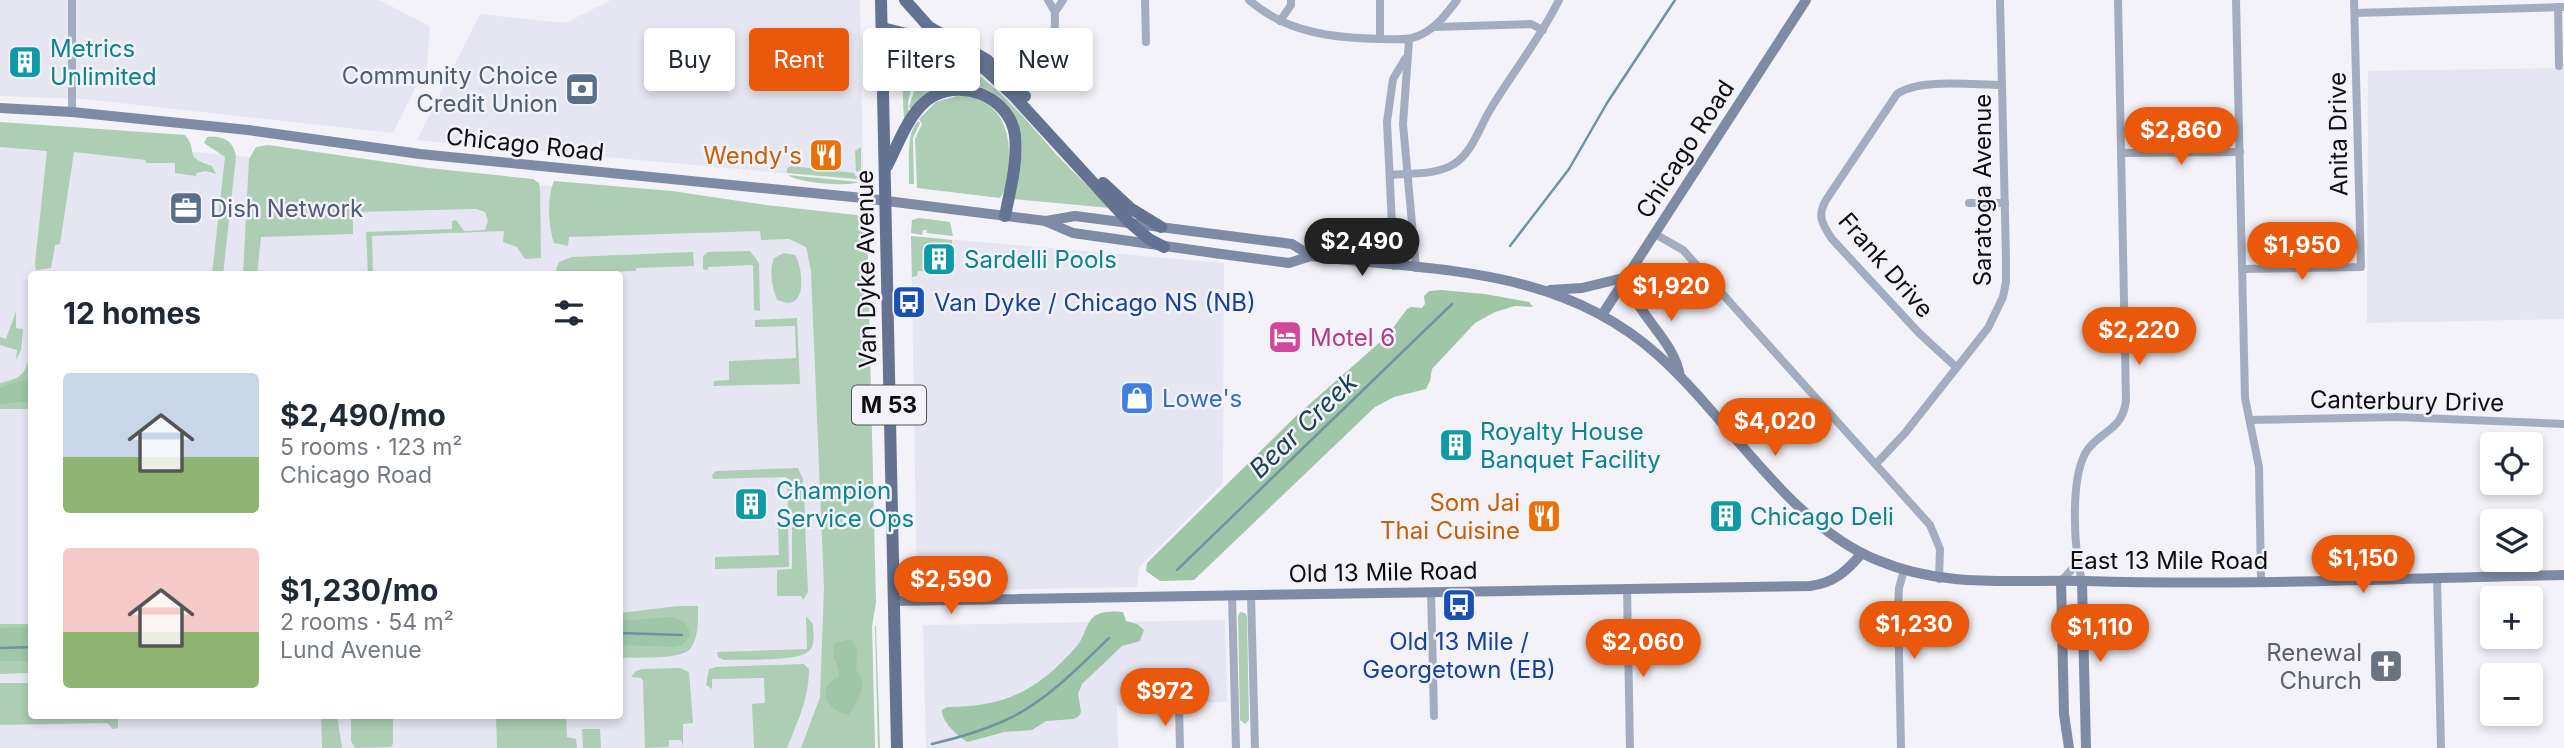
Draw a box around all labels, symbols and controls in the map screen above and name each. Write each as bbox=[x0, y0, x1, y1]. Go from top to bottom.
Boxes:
chip: Buy bbox=[644, 28, 735, 91]
chip: Rent bbox=[749, 28, 849, 91]
chip: Filters bbox=[863, 28, 980, 91]
chip: New bbox=[994, 28, 1093, 91]
place label: Metrics Unlimited bbox=[50, 34, 157, 91]
building icon: Metrics Unlimited bbox=[6, 43, 44, 81]
place label: Community Choice Credit Union bbox=[342, 61, 558, 118]
bank icon: Community Choice Credit Union bbox=[563, 70, 601, 108]
street label: Anita Drive bbox=[2322, 72, 2354, 196]
street label: Chicago Road bbox=[1630, 75, 1740, 223]
street label: Saratoga Avenue bbox=[1968, 94, 1997, 286]
pin: $2,860 bbox=[2124, 108, 2238, 167]
text: $2,860 bbox=[2140, 116, 2222, 144]
street label: Chicago Road bbox=[445, 121, 605, 167]
restaurant icon: Wendy's bbox=[807, 136, 845, 174]
place label: Wendy's bbox=[703, 141, 802, 170]
street label: Van Dyke Avenue bbox=[850, 170, 882, 368]
office icon: Dish Network bbox=[167, 189, 205, 227]
place label: Dish Network bbox=[210, 194, 363, 223]
street label: Frank Drive bbox=[1833, 207, 1939, 323]
pin: $2,490 bbox=[1305, 218, 1419, 278]
pin: $1,950 bbox=[2245, 222, 2359, 282]
text: $2,490 bbox=[1320, 227, 1404, 255]
text: $1,950 bbox=[2263, 231, 2341, 259]
building icon: Sardelli Pools bbox=[920, 240, 958, 278]
place label: Sardelli Pools bbox=[964, 245, 1117, 274]
pin: $1,920 bbox=[1614, 264, 1728, 323]
text: $1,920 bbox=[1632, 272, 1710, 300]
bus stop icon: Van Dyke / Chicago NS (NB) bbox=[890, 283, 928, 321]
place label: Van Dyke / Chicago NS (NB) bbox=[934, 288, 1256, 317]
icon: filters bbox=[550, 294, 588, 332]
text: 12 homes bbox=[63, 295, 201, 331]
pin: $2,220 bbox=[2082, 308, 2196, 367]
text: $2,220 bbox=[2098, 316, 2180, 344]
hotel icon: Motel 6 bbox=[1266, 318, 1304, 356]
place label: Motel 6 bbox=[1310, 323, 1395, 352]
water label: Bear Creek bbox=[1243, 366, 1364, 484]
shop icon: Lowe's bbox=[1118, 379, 1156, 417]
place label: Lowe's bbox=[1162, 384, 1242, 413]
street label: Canterbury Drive bbox=[2310, 385, 2504, 417]
road number: M 53 bbox=[852, 386, 926, 424]
text: $2,490/mo bbox=[280, 397, 446, 433]
pin: $4,020 bbox=[1718, 398, 1832, 458]
icon: home bbox=[119, 401, 203, 485]
text: $4,020 bbox=[1734, 407, 1816, 435]
place label: Royalty House Banquet Facility bbox=[1480, 417, 1661, 474]
building icon: Royalty House Banquet Facility bbox=[1437, 426, 1475, 464]
map controls bbox=[2480, 432, 2543, 726]
button: locate bbox=[2480, 432, 2543, 495]
text: 5 rooms · 123 m² bbox=[280, 433, 463, 461]
text: Chicago Road bbox=[280, 461, 432, 489]
place label: Champion Service Ops bbox=[776, 476, 914, 533]
building icon: Champion Service Ops bbox=[732, 485, 770, 523]
place label: Som Jai Thai Cuisine bbox=[1380, 488, 1520, 545]
restaurant icon: Som Jai Thai Cuisine bbox=[1525, 497, 1563, 535]
building icon: Chicago Deli bbox=[1707, 497, 1745, 535]
place label: Chicago Deli bbox=[1750, 502, 1894, 531]
button: layers bbox=[2480, 509, 2543, 572]
pin: $1,150 bbox=[2306, 536, 2420, 595]
text: $1,150 bbox=[2328, 544, 2398, 572]
street label: East 13 Mile Road bbox=[2070, 546, 2268, 575]
pin: $2,590 bbox=[894, 556, 1008, 616]
street label: Old 13 Mile Road bbox=[1288, 556, 1478, 588]
text: $2,590 bbox=[910, 565, 992, 593]
text: $1,230/mo bbox=[280, 572, 439, 608]
icon: home bbox=[119, 576, 203, 660]
bus stop icon: Old 13 Mile / Georgetown (EB) bbox=[1440, 586, 1478, 624]
button: + bbox=[2480, 586, 2543, 649]
pin: $1,230 bbox=[1857, 602, 1971, 661]
pin: $1,110 bbox=[2043, 604, 2157, 664]
text: 2 rooms · 54 m² bbox=[280, 608, 454, 636]
text: $1,230 bbox=[1875, 610, 1953, 638]
text: $1,110 bbox=[2067, 613, 2133, 641]
pin: $2,060 bbox=[1586, 620, 1700, 679]
place label: Old 13 Mile / Georgetown (EB) bbox=[1362, 627, 1556, 684]
text: $2,060 bbox=[1602, 628, 1684, 656]
text: Lund Avenue bbox=[280, 636, 422, 664]
place label: Renewal Church bbox=[2266, 638, 2362, 695]
church icon: Renewal Church bbox=[2367, 647, 2405, 685]
button: − bbox=[2480, 663, 2543, 726]
pin: $972 bbox=[1124, 668, 1206, 728]
text: $972 bbox=[1136, 677, 1194, 705]

